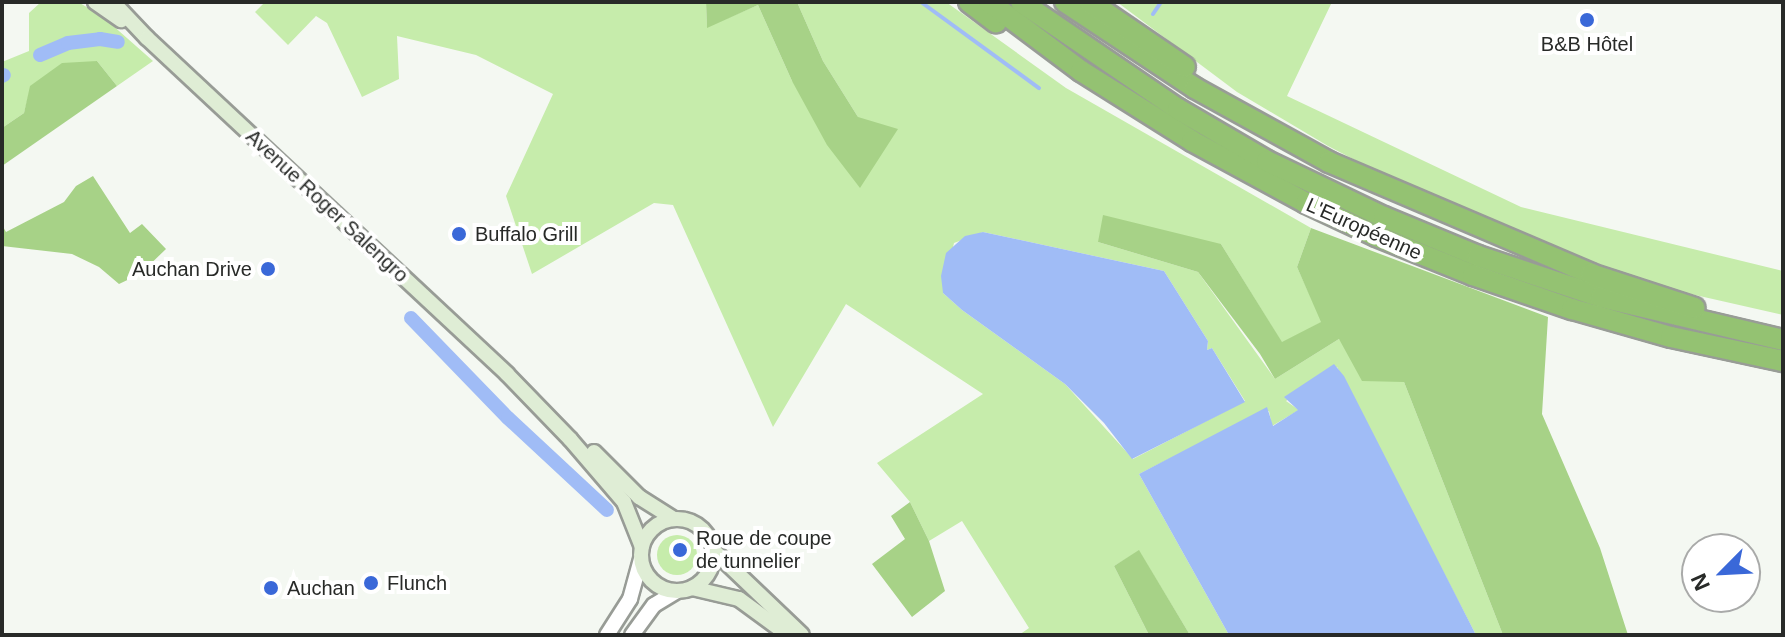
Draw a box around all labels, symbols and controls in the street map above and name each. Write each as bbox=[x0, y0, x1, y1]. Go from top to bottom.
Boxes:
marker: B&B Hôtel bbox=[1578, 11, 1596, 29]
place label: B&B Hôtel bbox=[1541, 32, 1633, 56]
street label: Avenue Roger Salengro bbox=[241, 125, 413, 287]
street label: L'Européenne bbox=[1303, 193, 1425, 265]
place label: Buffalo Grill bbox=[475, 222, 578, 246]
marker: Buffalo Grill bbox=[450, 225, 468, 243]
place label: Auchan Drive bbox=[132, 257, 252, 281]
marker: Auchan Drive bbox=[259, 260, 277, 278]
place label: Roue de coupe de tunnelier bbox=[696, 526, 832, 573]
north arrow bbox=[1681, 533, 1761, 613]
marker: Roue de coupe de tunnelier bbox=[671, 541, 689, 559]
text: N bbox=[1686, 570, 1715, 595]
place label: Flunch bbox=[387, 571, 447, 595]
marker: Flunch bbox=[362, 574, 380, 592]
place label: Auchan bbox=[287, 576, 355, 600]
marker: Auchan bbox=[262, 579, 280, 597]

